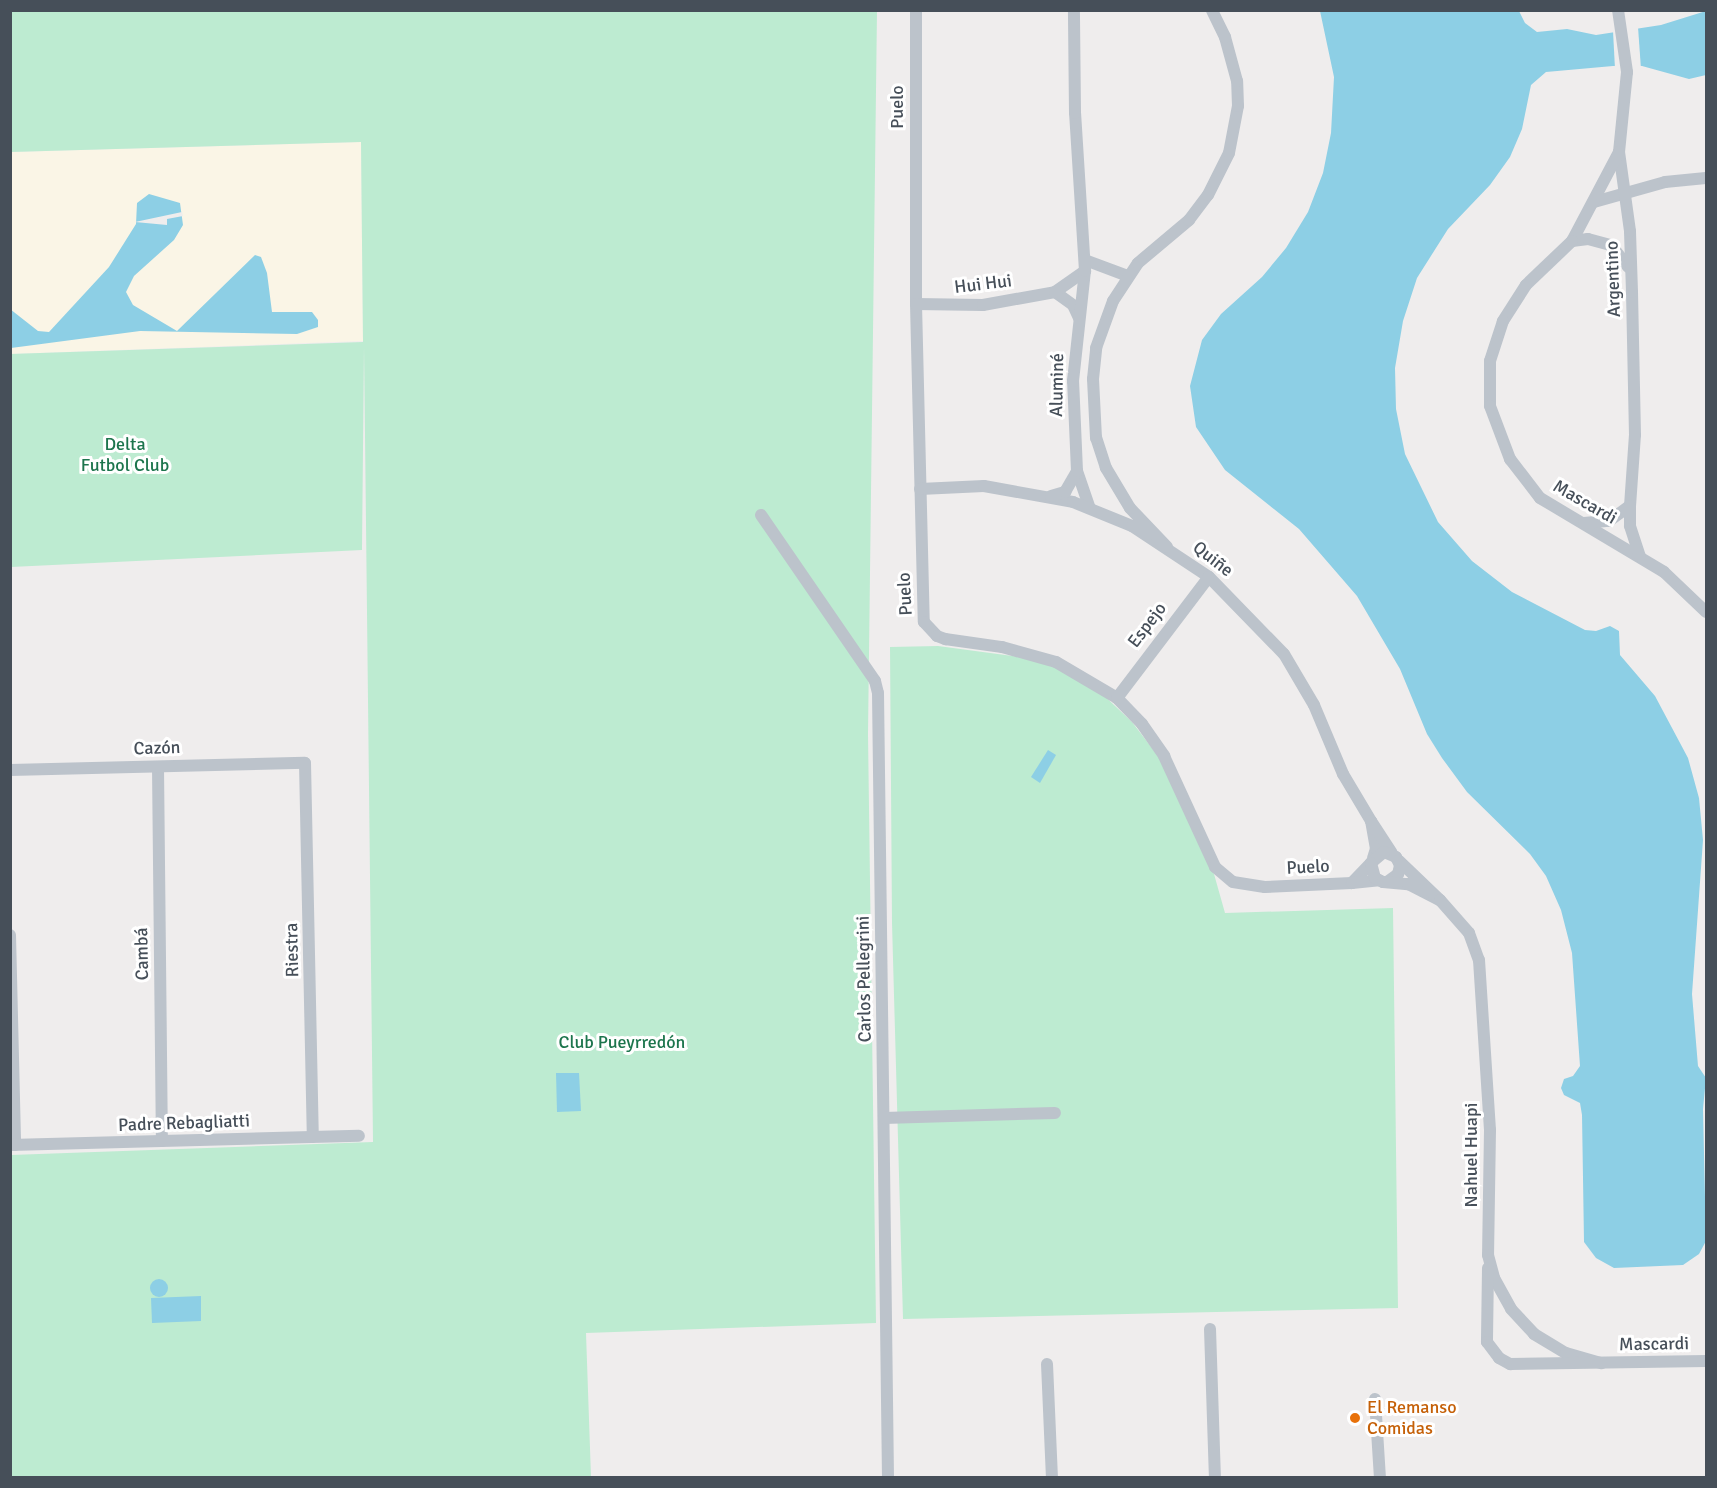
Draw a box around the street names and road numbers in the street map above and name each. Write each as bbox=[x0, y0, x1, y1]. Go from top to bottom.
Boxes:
street label: Puelo bbox=[886, 85, 908, 129]
street label: Argentino bbox=[1601, 240, 1625, 318]
street label: Hui Hui bbox=[953, 270, 1013, 298]
street label: Aluminé bbox=[1046, 353, 1068, 417]
street label: Mascardi bbox=[1549, 475, 1621, 529]
street label: Quiñe bbox=[1189, 537, 1237, 581]
street label: Puelo bbox=[893, 572, 917, 616]
street label: Espejo bbox=[1123, 598, 1171, 652]
street label: Cazón bbox=[133, 736, 181, 760]
street label: Puelo bbox=[1286, 855, 1330, 879]
street label: Carlos Pellegrini bbox=[852, 915, 876, 1043]
street label: Riestra bbox=[281, 923, 303, 977]
street label: Cambá bbox=[131, 927, 153, 981]
street label: Nahuel Huapi bbox=[1460, 1103, 1482, 1207]
street label: Padre Rebagliatti bbox=[118, 1110, 250, 1136]
street label: Mascardi bbox=[1619, 1333, 1689, 1355]

